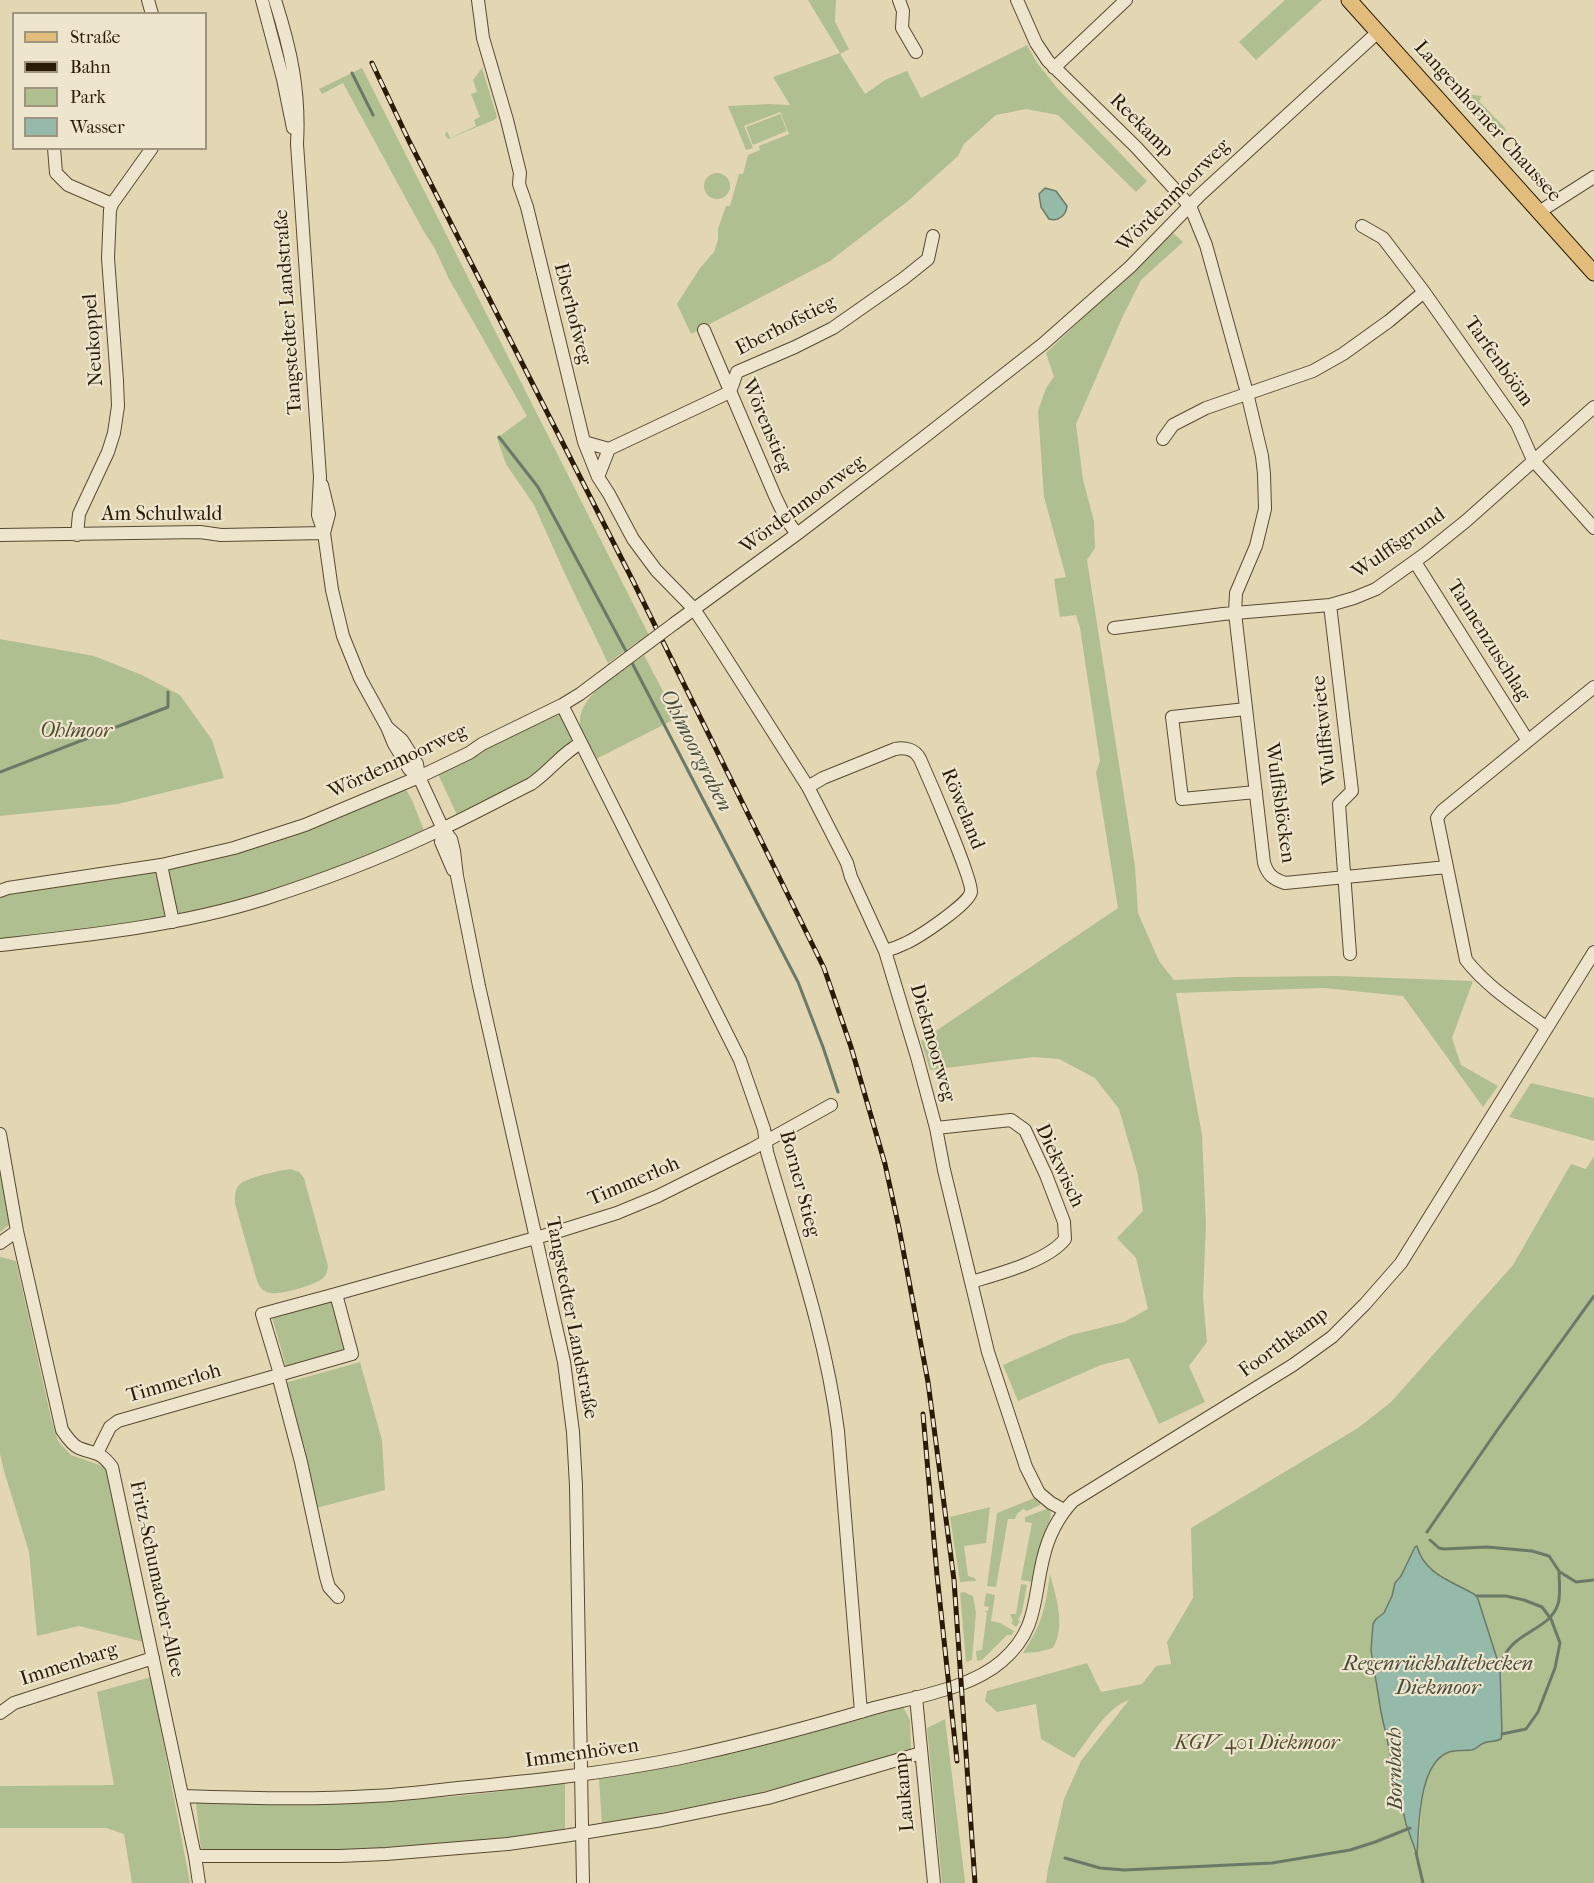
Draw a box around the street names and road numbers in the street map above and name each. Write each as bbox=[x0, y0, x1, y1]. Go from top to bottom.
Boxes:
street label: Langenhorner Chaussee bbox=[1408, 36, 1566, 208]
street label: Reekamp bbox=[1104, 89, 1178, 163]
street label: Wördenmoorweg bbox=[1112, 134, 1236, 258]
street label: Tangstedter Landstraße bbox=[270, 209, 308, 415]
street label: Eberhofweg bbox=[548, 261, 596, 367]
street label: Eberhofstieg bbox=[732, 290, 840, 362]
street label: Neukoppel bbox=[79, 293, 109, 387]
street label: Tarfenbööm bbox=[1458, 312, 1538, 412]
street label: Wörenstieg bbox=[735, 375, 797, 477]
street label: Wördenmoorweg bbox=[736, 450, 870, 560]
street label: Am Schulwald bbox=[102, 503, 222, 527]
street label: Wulffsgrund bbox=[1348, 503, 1450, 585]
street label: Tannenzuschlag bbox=[1441, 576, 1535, 706]
street label: Wulffstwiete bbox=[1307, 674, 1343, 786]
street label: Wördenmoorweg bbox=[325, 719, 471, 805]
street label: Wulffsblöcken bbox=[1259, 741, 1299, 865]
street label: Röweland bbox=[935, 765, 989, 853]
street label: Diekmoorweg bbox=[904, 981, 960, 1105]
street label: Diekwisch bbox=[1029, 1120, 1089, 1212]
street label: Borner Stieg bbox=[773, 1128, 825, 1240]
street label: Timmerloh bbox=[585, 1152, 683, 1212]
street label: Tangstedter Landstraße bbox=[540, 1215, 602, 1421]
street label: Foorthkamp bbox=[1235, 1303, 1333, 1383]
street label: Timmerloh bbox=[124, 1359, 224, 1409]
street label: Fritz-Schumacher-Allee bbox=[123, 1478, 189, 1680]
street label: Immenbarg bbox=[17, 1638, 121, 1692]
street label: Immenhöven bbox=[524, 1734, 640, 1774]
street label: Laukamp bbox=[890, 1751, 920, 1833]

